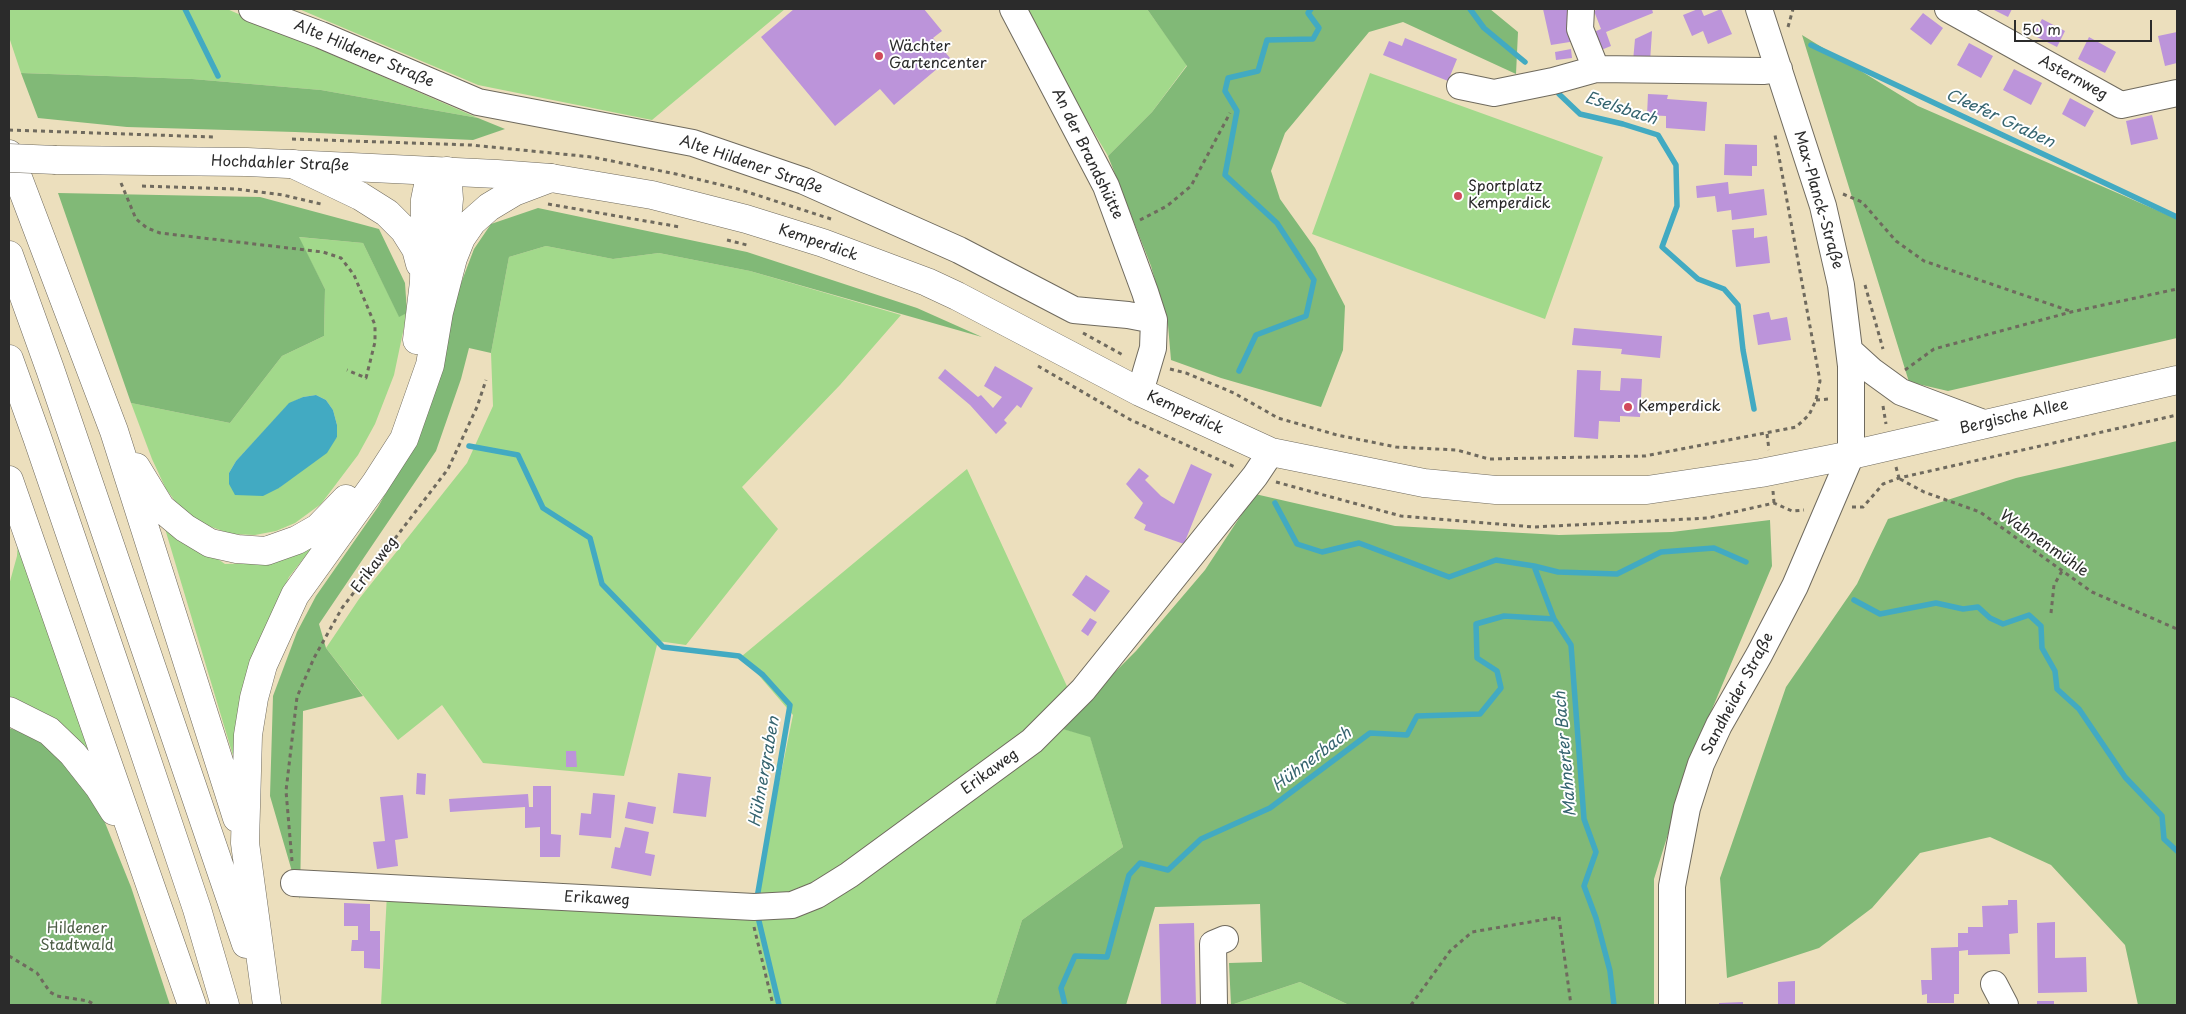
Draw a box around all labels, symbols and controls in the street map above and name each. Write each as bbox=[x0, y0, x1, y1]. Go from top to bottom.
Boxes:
scale bar bbox=[2016, 10, 2154, 42]
street label: Alte Hildener Straße bbox=[291, 16, 437, 92]
text: 50 m bbox=[2022, 17, 2061, 40]
place label: Wächter Gartencenter bbox=[889, 38, 987, 73]
marker: Wächter Gartencenter bbox=[873, 50, 885, 62]
street label: Asternweg bbox=[2035, 52, 2111, 104]
water label: Cleefer Graben bbox=[1943, 85, 2057, 153]
street label: An der Brandshütte bbox=[1048, 86, 1126, 222]
water label: Eselsbach bbox=[1583, 88, 1659, 130]
street label: Max-Planck-Straße bbox=[1790, 129, 1846, 271]
street label: Alte Hildener Straße bbox=[677, 132, 825, 198]
street label: Hochdahler Straße bbox=[211, 153, 349, 175]
place label: Sportplatz Kemperdick bbox=[1468, 178, 1551, 213]
marker: Sportplatz Kemperdick bbox=[1452, 190, 1464, 202]
street label: Kemperdick bbox=[776, 221, 860, 265]
street label: Kemperdick bbox=[1144, 387, 1226, 439]
street label: Bergische Allee bbox=[1958, 396, 2070, 438]
place label: Kemperdick bbox=[1638, 398, 1721, 416]
marker: Kemperdick bbox=[1622, 401, 1634, 413]
street label: Wahnenmühle bbox=[1996, 507, 2092, 581]
street label: Erikaweg bbox=[348, 533, 402, 597]
street label: Sandheider Straße bbox=[1698, 630, 1778, 758]
water label: Mahnerter Bach bbox=[1551, 690, 1581, 818]
water label: Hühnergraben bbox=[746, 715, 784, 829]
water label: Hühnerbach bbox=[1269, 724, 1355, 796]
street label: Erikaweg bbox=[958, 745, 1022, 799]
street label: Erikaweg bbox=[564, 888, 630, 910]
park label: Hildener Stadtwald bbox=[40, 920, 114, 955]

